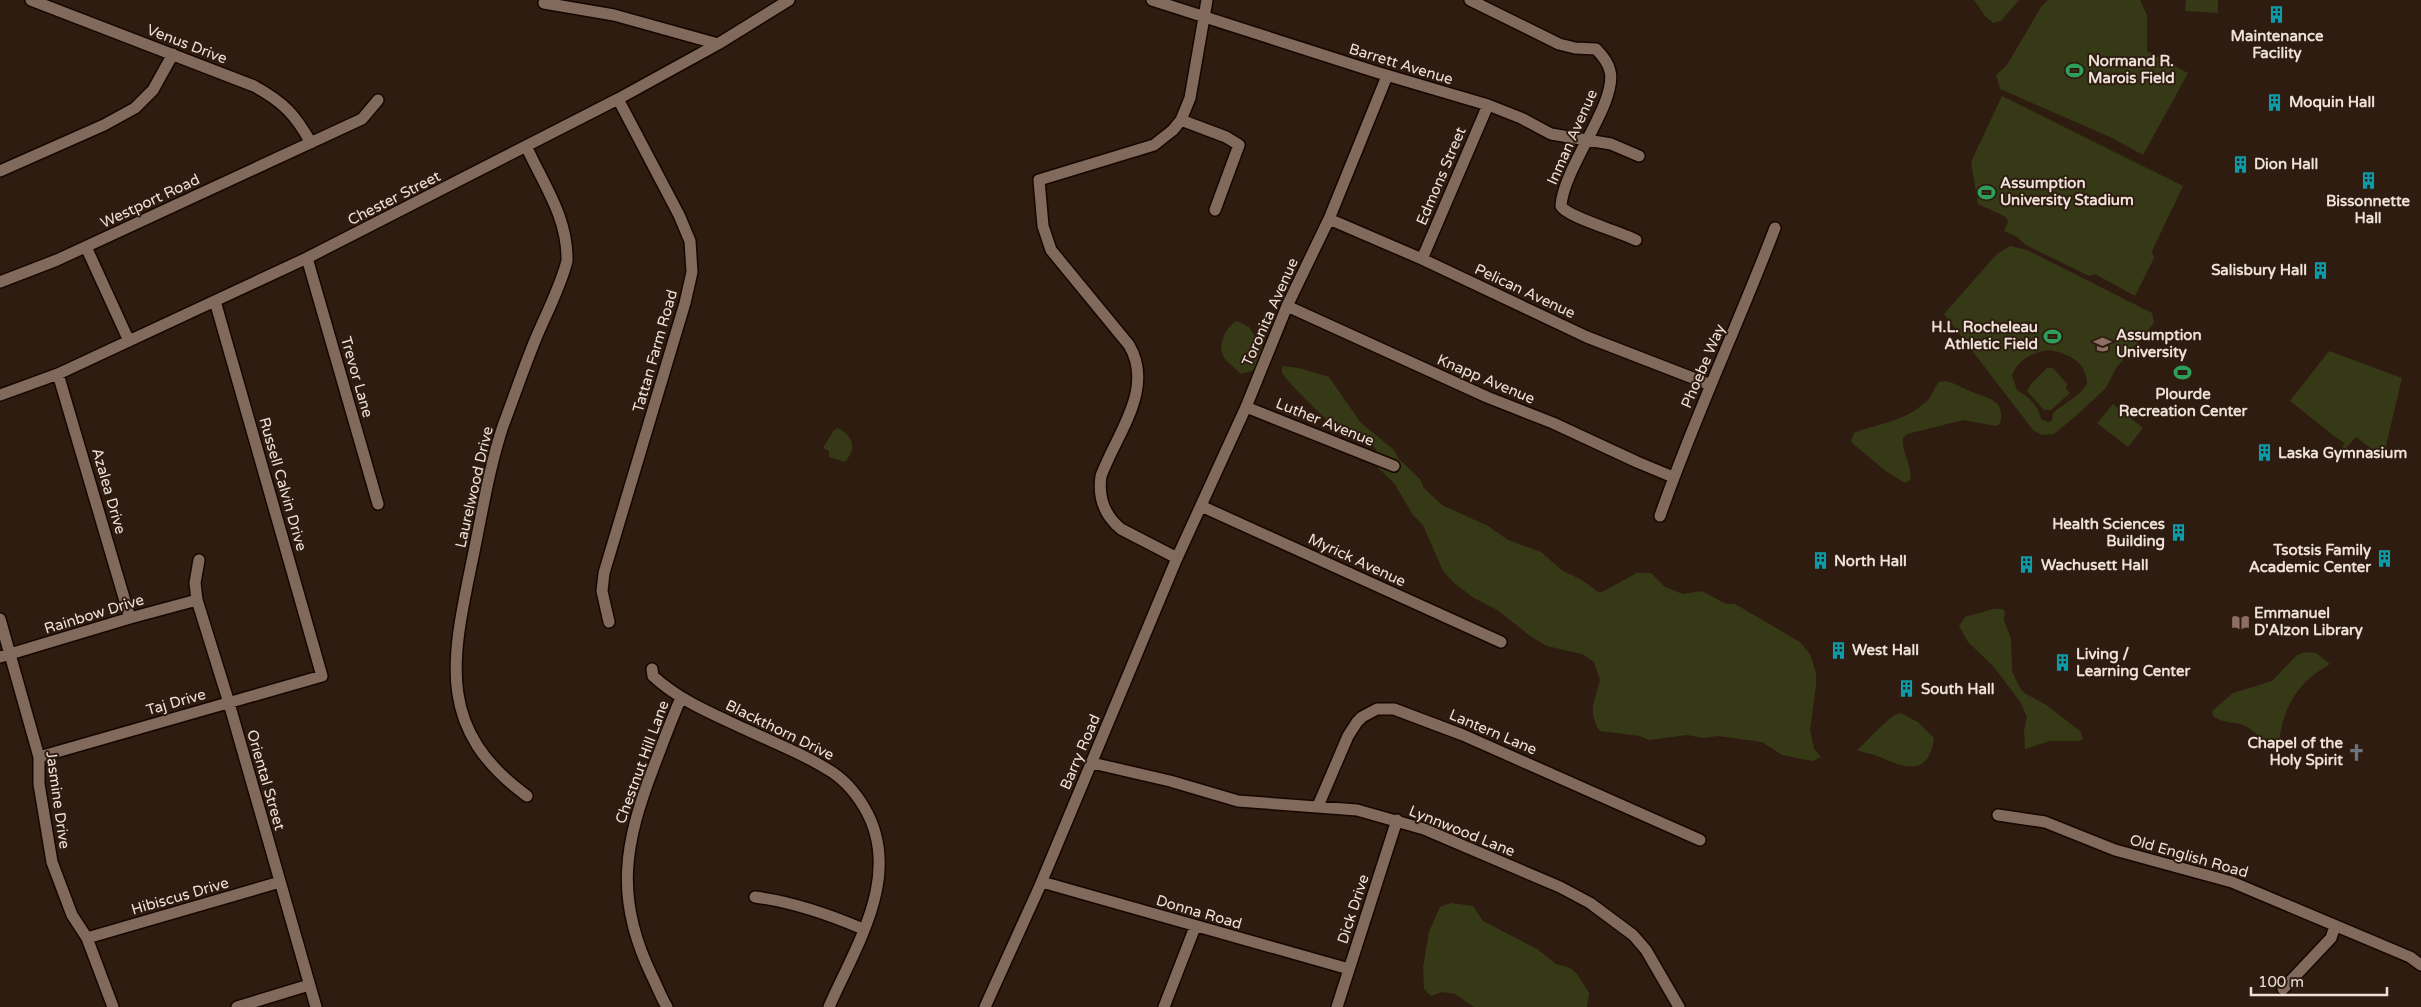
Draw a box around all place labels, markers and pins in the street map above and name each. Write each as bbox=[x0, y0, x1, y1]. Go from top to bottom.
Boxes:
building icon: Maintenance Facility bbox=[2267, 5, 2287, 25]
place label: Maintenance Facility bbox=[2231, 27, 2324, 63]
place label: Normand R. Marois Field bbox=[2088, 52, 2175, 87]
sports icon: Normand R. Marois Field bbox=[2064, 60, 2084, 80]
building icon: Moquin Hall bbox=[2265, 92, 2285, 112]
place label: Moquin Hall bbox=[2289, 93, 2375, 112]
building icon: Dion Hall bbox=[2230, 154, 2250, 174]
place label: Dion Hall bbox=[2254, 155, 2318, 173]
building icon: Bissonnette Hall bbox=[2358, 170, 2378, 190]
place label: Assumption University Stadium bbox=[2000, 174, 2134, 210]
sports icon: Assumption University Stadium bbox=[1976, 182, 1996, 202]
place label: Bissonnette Hall bbox=[2326, 192, 2411, 227]
building icon: Salisbury Hall bbox=[2311, 260, 2331, 280]
place label: Salisbury Hall bbox=[2211, 261, 2307, 280]
place label: H.L. Rocheleau Athletic Field bbox=[1931, 318, 2038, 353]
sports icon: H.L. Rocheleau Athletic Field bbox=[2042, 326, 2062, 346]
place label: Assumption University bbox=[2116, 326, 2202, 362]
school or university icon: Assumption University bbox=[2092, 334, 2112, 354]
sports icon: Plourde Recreation Center bbox=[2173, 363, 2193, 383]
place label: Plourde Recreation Center bbox=[2119, 385, 2248, 420]
building icon: Laska Gymnasium bbox=[2254, 443, 2274, 463]
place label: Laska Gymnasium bbox=[2278, 444, 2407, 463]
place label: Health Sciences Building bbox=[2052, 515, 2165, 551]
building icon: Health Sciences Building bbox=[2169, 523, 2189, 543]
place label: Tsotsis Family Academic Center bbox=[2249, 541, 2371, 576]
building icon: Tsotsis Family Academic Center bbox=[2375, 549, 2395, 569]
building icon: North Hall bbox=[1810, 551, 1830, 571]
place label: North Hall bbox=[1834, 552, 1907, 570]
building icon: Wachusett Hall bbox=[2017, 555, 2037, 575]
place label: Wachusett Hall bbox=[2041, 556, 2148, 574]
place label: Emmanuel D'Alzon Library bbox=[2254, 604, 2363, 640]
library icon: Emmanuel D'Alzon Library bbox=[2230, 612, 2250, 632]
building icon: West Hall bbox=[1828, 640, 1848, 660]
place label: West Hall bbox=[1852, 641, 1919, 659]
place label: Living / Learning Center bbox=[2076, 645, 2190, 681]
building icon: Living / Learning Center bbox=[2052, 653, 2072, 673]
building icon: South Hall bbox=[1897, 679, 1917, 699]
place label: South Hall bbox=[1921, 680, 1995, 698]
place label: Chapel of the Holy Spirit bbox=[2247, 734, 2343, 770]
church icon: Chapel of the Holy Spirit bbox=[2347, 742, 2367, 762]

